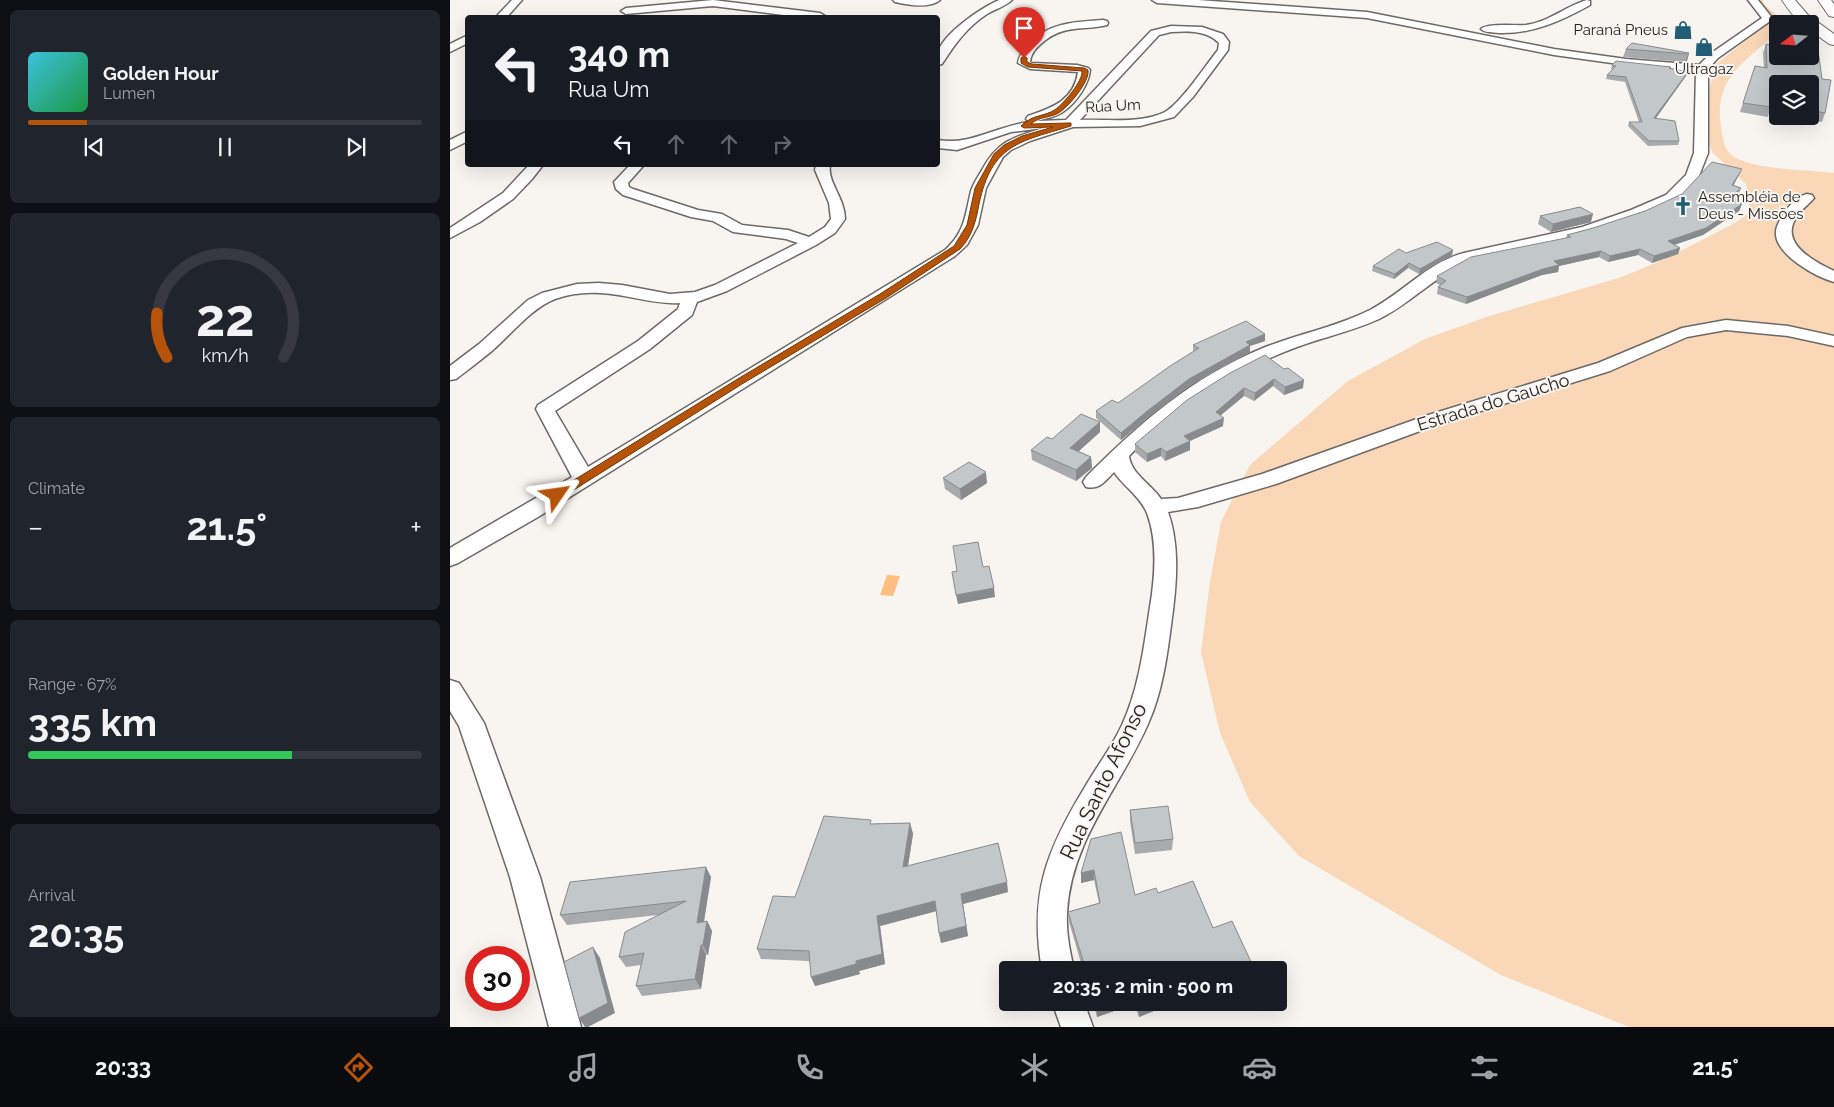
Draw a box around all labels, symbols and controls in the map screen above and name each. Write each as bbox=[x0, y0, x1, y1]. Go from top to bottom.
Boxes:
pin bbox=[1003, 7, 1045, 58]
icon: arrive bbox=[1010, 14, 1038, 42]
north arrow bbox=[1769, 15, 1819, 65]
map controls bbox=[1769, 15, 1819, 125]
shop icon: Paraná Pneus bbox=[1672, 19, 1694, 41]
place label: Paraná Pneus bbox=[1573, 21, 1668, 39]
text: 340 m bbox=[568, 34, 670, 75]
icon: left bbox=[485, 35, 550, 100]
shop icon: Ultragaz bbox=[1693, 36, 1715, 58]
place label: Ultragaz bbox=[1675, 60, 1733, 78]
text: Golden Hour bbox=[103, 62, 219, 84]
button: layers bbox=[1769, 75, 1819, 125]
text: Rua Um bbox=[568, 76, 650, 102]
text: Lumen bbox=[103, 84, 155, 103]
street label: Rua Um bbox=[1085, 96, 1141, 116]
icon: left bbox=[609, 130, 637, 158]
icon: ahead bbox=[662, 130, 690, 158]
icon: ahead bbox=[715, 130, 743, 158]
icon: right bbox=[768, 130, 796, 158]
icon: previous bbox=[80, 133, 108, 161]
icon: pause bbox=[211, 133, 239, 161]
icon: next bbox=[342, 133, 370, 161]
place label: Assembléia de Deus - Missões bbox=[1698, 188, 1804, 223]
church icon: Assembléia de Deus - Missões bbox=[1672, 195, 1694, 217]
text: 22 bbox=[196, 287, 254, 348]
text: km/h bbox=[201, 345, 249, 366]
street label: Estrada do Gaucho bbox=[1414, 369, 1572, 435]
position arrow bbox=[530, 468, 582, 520]
text: Climate bbox=[28, 479, 85, 498]
text: 21.5° bbox=[186, 504, 267, 549]
text: − bbox=[28, 511, 43, 544]
text: + bbox=[410, 511, 422, 544]
text: Range · 67% bbox=[28, 675, 116, 694]
street label: Rua Santo Afonso bbox=[1054, 699, 1152, 863]
text: 335 km bbox=[28, 700, 157, 745]
text: Arrival bbox=[28, 886, 75, 905]
text: 20:35 bbox=[28, 911, 124, 956]
speed limit sign: 30 bbox=[465, 946, 530, 1011]
text: 20:35 · 2 min · 500 m bbox=[1053, 975, 1233, 997]
icon: directions bbox=[341, 1050, 376, 1085]
icon: music bbox=[566, 1050, 601, 1085]
icon: phone bbox=[792, 1050, 827, 1085]
icon: climate bbox=[1017, 1050, 1052, 1085]
icon: car bbox=[1242, 1050, 1277, 1085]
icon: filters bbox=[1467, 1050, 1502, 1085]
text: 20:33 bbox=[95, 1054, 151, 1080]
text: 21.5° bbox=[1692, 1054, 1739, 1080]

